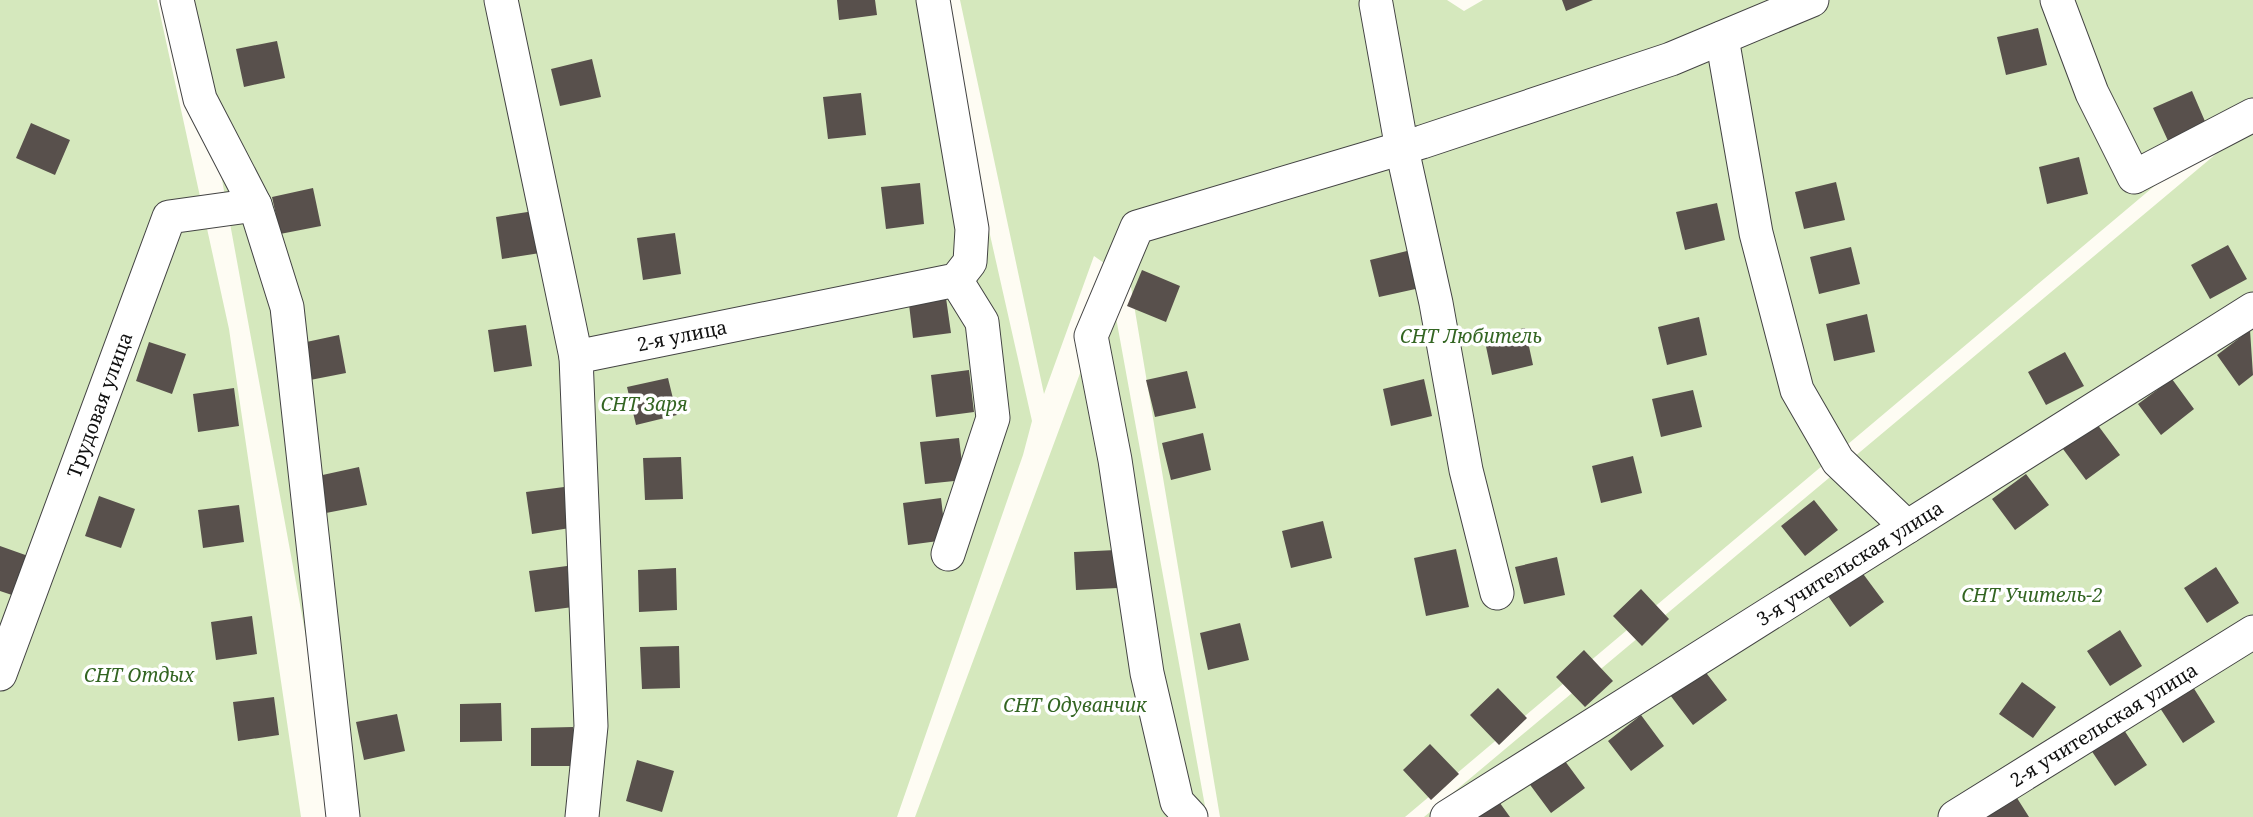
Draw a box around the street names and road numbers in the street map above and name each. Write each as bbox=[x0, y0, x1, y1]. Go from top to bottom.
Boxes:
street label: 2-я улица bbox=[635, 314, 729, 357]
street label: Трудовая улица bbox=[61, 328, 138, 481]
street label: 3-я учительская улица bbox=[1751, 495, 1948, 632]
street label: 2-я учительская улица bbox=[2005, 657, 2202, 793]

